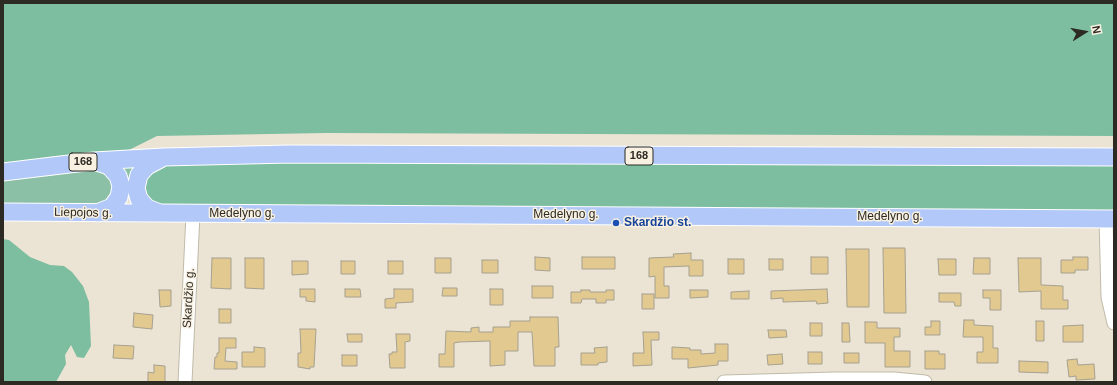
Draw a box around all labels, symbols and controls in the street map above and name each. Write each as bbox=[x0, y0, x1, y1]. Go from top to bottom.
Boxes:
north arrow bbox=[1065, 12, 1105, 52]
text: N bbox=[1090, 25, 1103, 35]
road number: 168 bbox=[625, 147, 653, 165]
road number: 168 bbox=[69, 153, 97, 171]
street label: Liepojos g. bbox=[54, 205, 112, 221]
street label: Medelyno g. bbox=[209, 207, 275, 221]
street label: Medelyno g. bbox=[533, 208, 599, 222]
street label: Medelyno g. bbox=[857, 210, 923, 224]
place label: Skardžio st. bbox=[624, 216, 691, 230]
marker: Skardžio st. bbox=[611, 218, 621, 228]
street label: Skardžio g. bbox=[180, 268, 198, 328]

